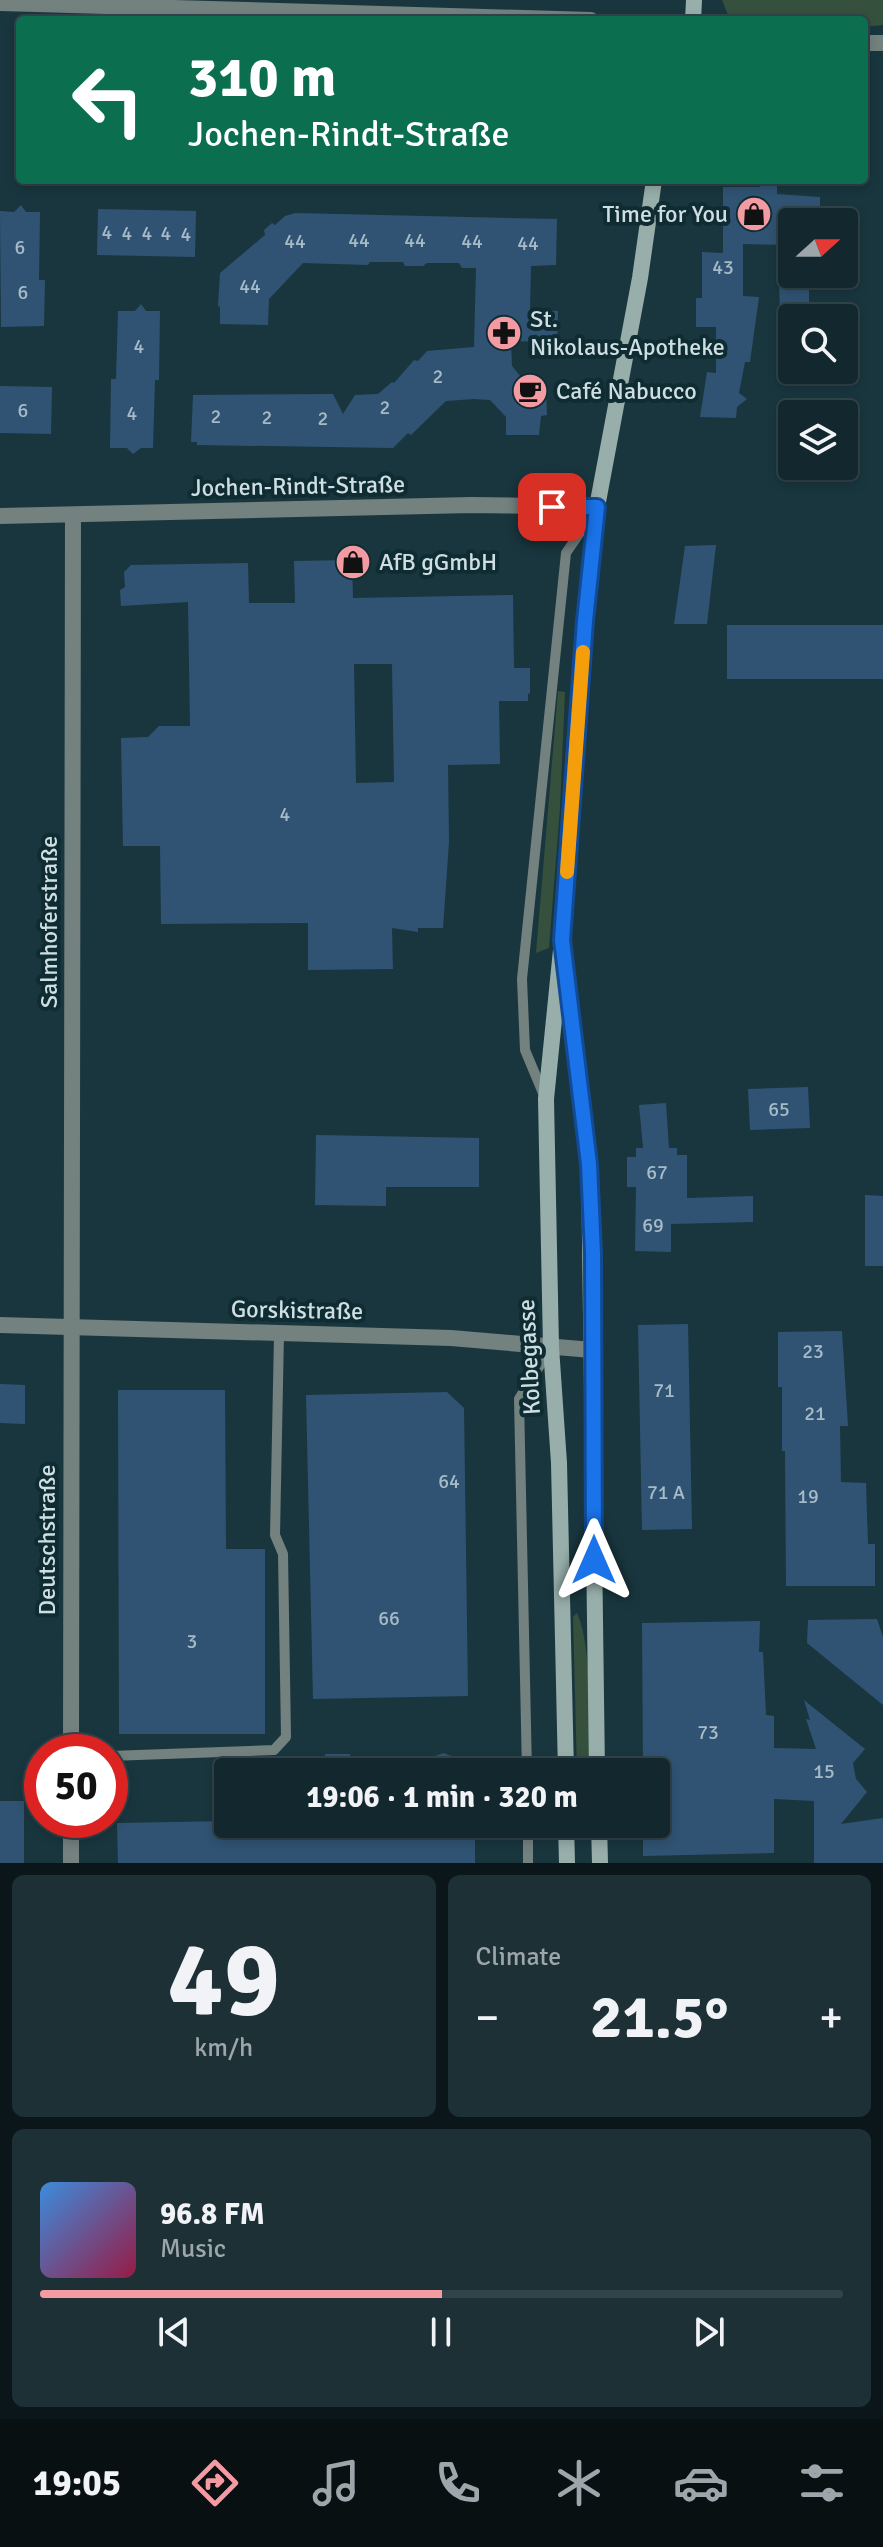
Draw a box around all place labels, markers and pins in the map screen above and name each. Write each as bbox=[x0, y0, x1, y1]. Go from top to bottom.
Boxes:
shop icon: Time for You bbox=[735, 195, 773, 233]
place label: Time for You bbox=[603, 199, 728, 229]
place label: St. Nikolaus-Apotheke bbox=[530, 304, 725, 362]
pharmacy icon: St. Nikolaus-Apotheke bbox=[485, 314, 523, 352]
cafe icon: Café Nabucco bbox=[511, 372, 549, 410]
place label: Café Nabucco bbox=[556, 376, 697, 406]
pin bbox=[518, 473, 586, 541]
shop icon: AfB gGmbH bbox=[334, 543, 372, 581]
place label: AfB gGmbH bbox=[379, 547, 497, 577]

